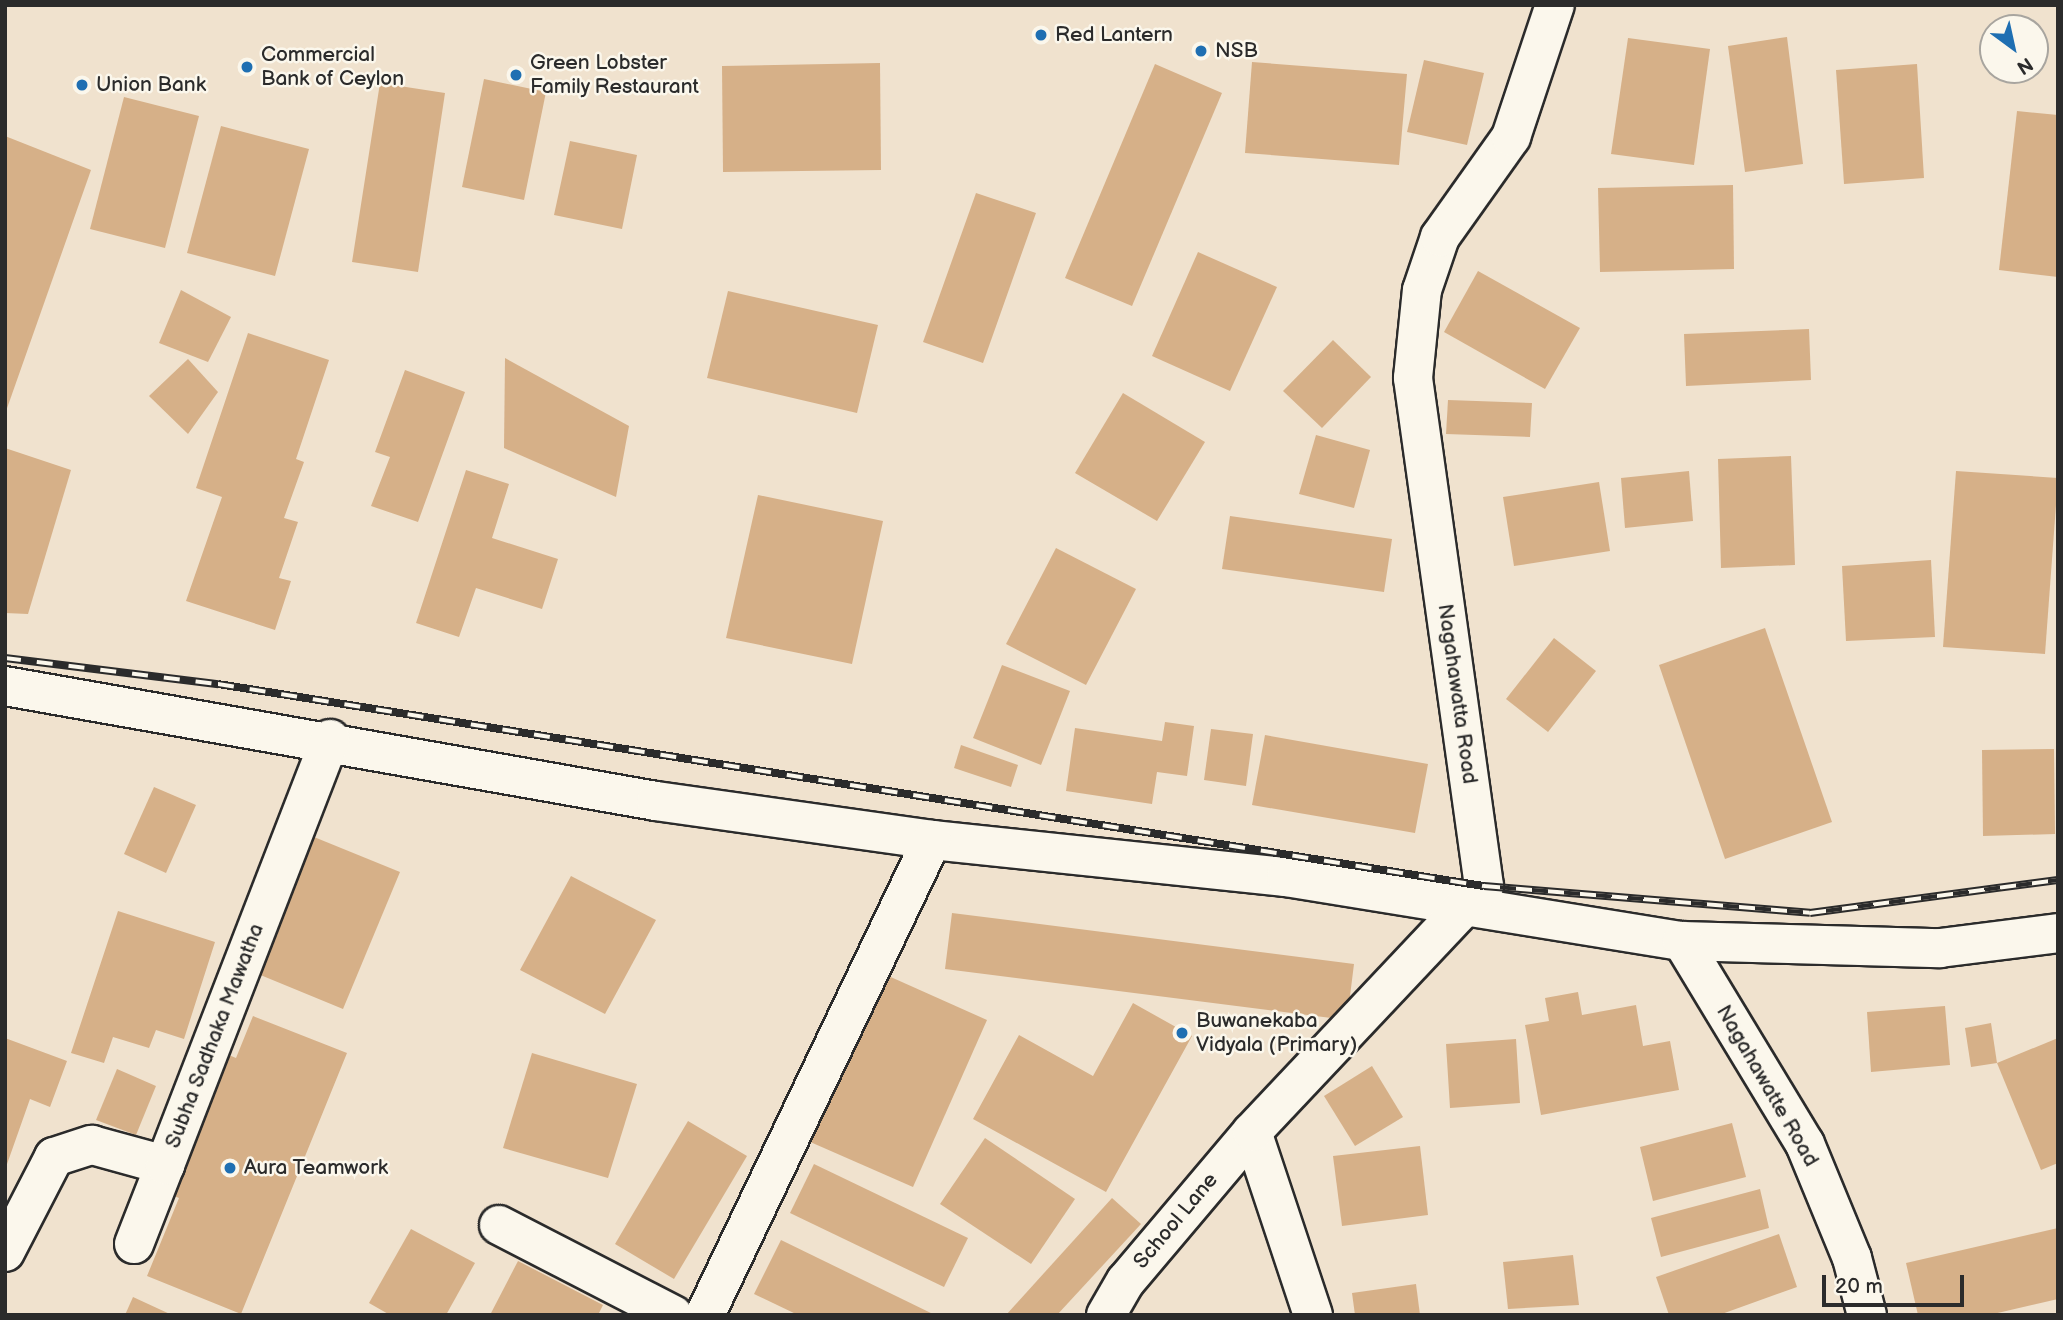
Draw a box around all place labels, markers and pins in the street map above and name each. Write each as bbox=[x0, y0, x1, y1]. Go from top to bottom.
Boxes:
place label: Red Lantern bbox=[1055, 22, 1173, 48]
marker: Red Lantern bbox=[1033, 27, 1049, 43]
place label: NSB bbox=[1215, 38, 1258, 64]
place label: Commercial Bank of Ceylon bbox=[261, 42, 404, 92]
marker: NSB bbox=[1193, 43, 1209, 59]
place label: Green Lobster Family Restaurant bbox=[530, 50, 700, 100]
marker: Commercial Bank of Ceylon bbox=[239, 59, 255, 75]
marker: Green Lobster Family Restaurant bbox=[508, 67, 524, 83]
place label: Union Bank bbox=[96, 72, 206, 98]
marker: Union Bank bbox=[74, 77, 90, 93]
place label: Buwanekaba Vidyala (Primary) bbox=[1196, 1008, 1357, 1058]
marker: Buwanekaba Vidyala (Primary) bbox=[1174, 1025, 1190, 1041]
place label: Aura Teamwork bbox=[244, 1155, 389, 1181]
marker: Aura Teamwork bbox=[222, 1160, 238, 1176]

